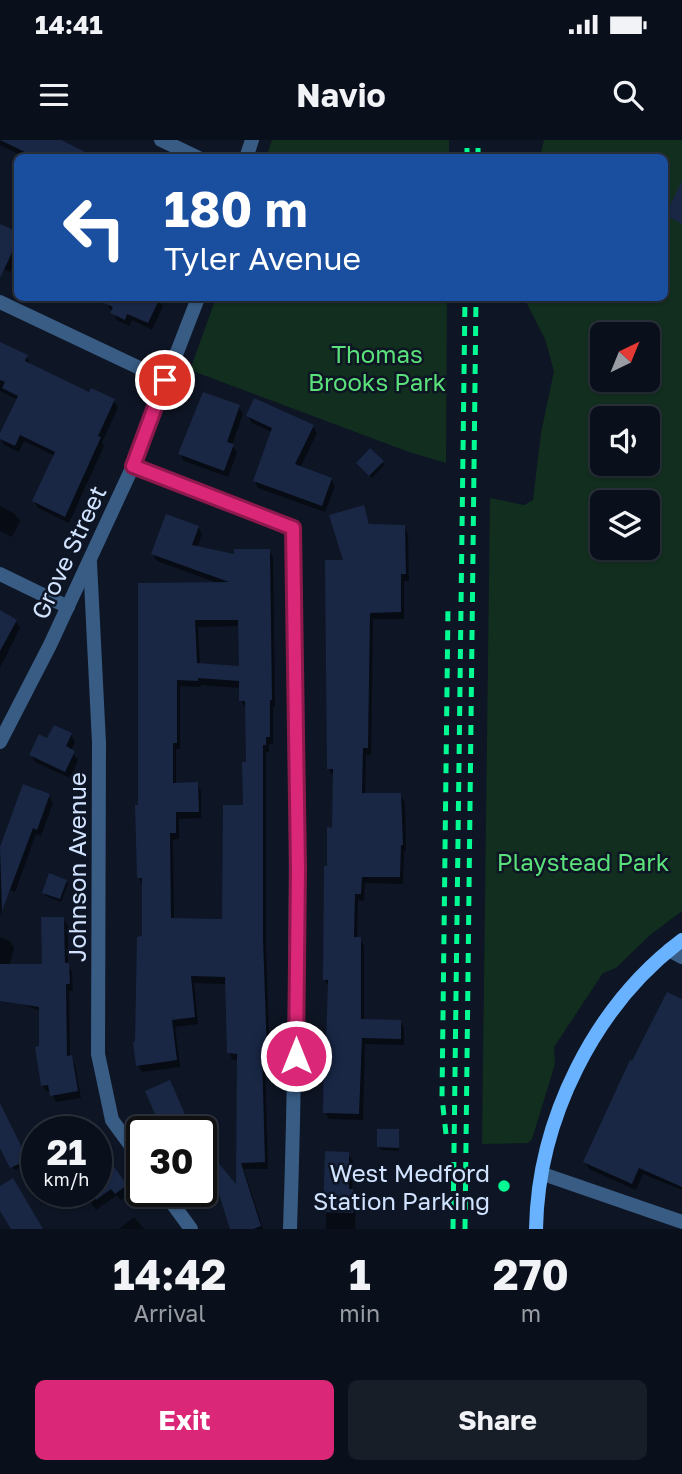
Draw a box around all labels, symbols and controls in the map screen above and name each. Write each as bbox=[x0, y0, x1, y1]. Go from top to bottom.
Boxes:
text: 14:41 bbox=[35, 9, 103, 40]
icon: menu bbox=[35, 76, 73, 114]
text: Navio bbox=[296, 76, 386, 114]
icon: search bbox=[609, 76, 647, 114]
text: 180 m bbox=[164, 179, 308, 238]
icon: left bbox=[49, 182, 140, 273]
text: Tyler Avenue bbox=[164, 239, 361, 277]
north arrow bbox=[590, 322, 660, 392]
map controls bbox=[590, 322, 660, 560]
park label: Thomas Brooks Park bbox=[308, 339, 446, 396]
pin bbox=[135, 350, 195, 410]
icon: arrive bbox=[146, 361, 184, 399]
button: sound bbox=[590, 406, 660, 476]
street label: Grove Street bbox=[24, 481, 112, 623]
button: layers bbox=[590, 490, 660, 560]
street label: Johnson Avenue bbox=[62, 772, 91, 962]
park label: Playstead Park bbox=[497, 847, 669, 876]
position arrow bbox=[259, 1019, 333, 1093]
speed limit sign: 30 bbox=[126, 1116, 217, 1207]
text: 21 bbox=[47, 1131, 86, 1173]
place label: West Medford Station Parking bbox=[313, 1158, 490, 1215]
text: km/h bbox=[44, 1168, 89, 1190]
marker: West Medford Station Parking bbox=[496, 1178, 512, 1194]
text: 14:42 bbox=[113, 1249, 226, 1299]
text: 1 bbox=[349, 1249, 371, 1299]
text: 270 bbox=[493, 1249, 569, 1299]
text: Arrival bbox=[134, 1299, 206, 1327]
text: min bbox=[339, 1299, 380, 1327]
text: m bbox=[521, 1299, 541, 1327]
button: Exit bbox=[35, 1380, 334, 1460]
button: Share bbox=[348, 1380, 647, 1460]

